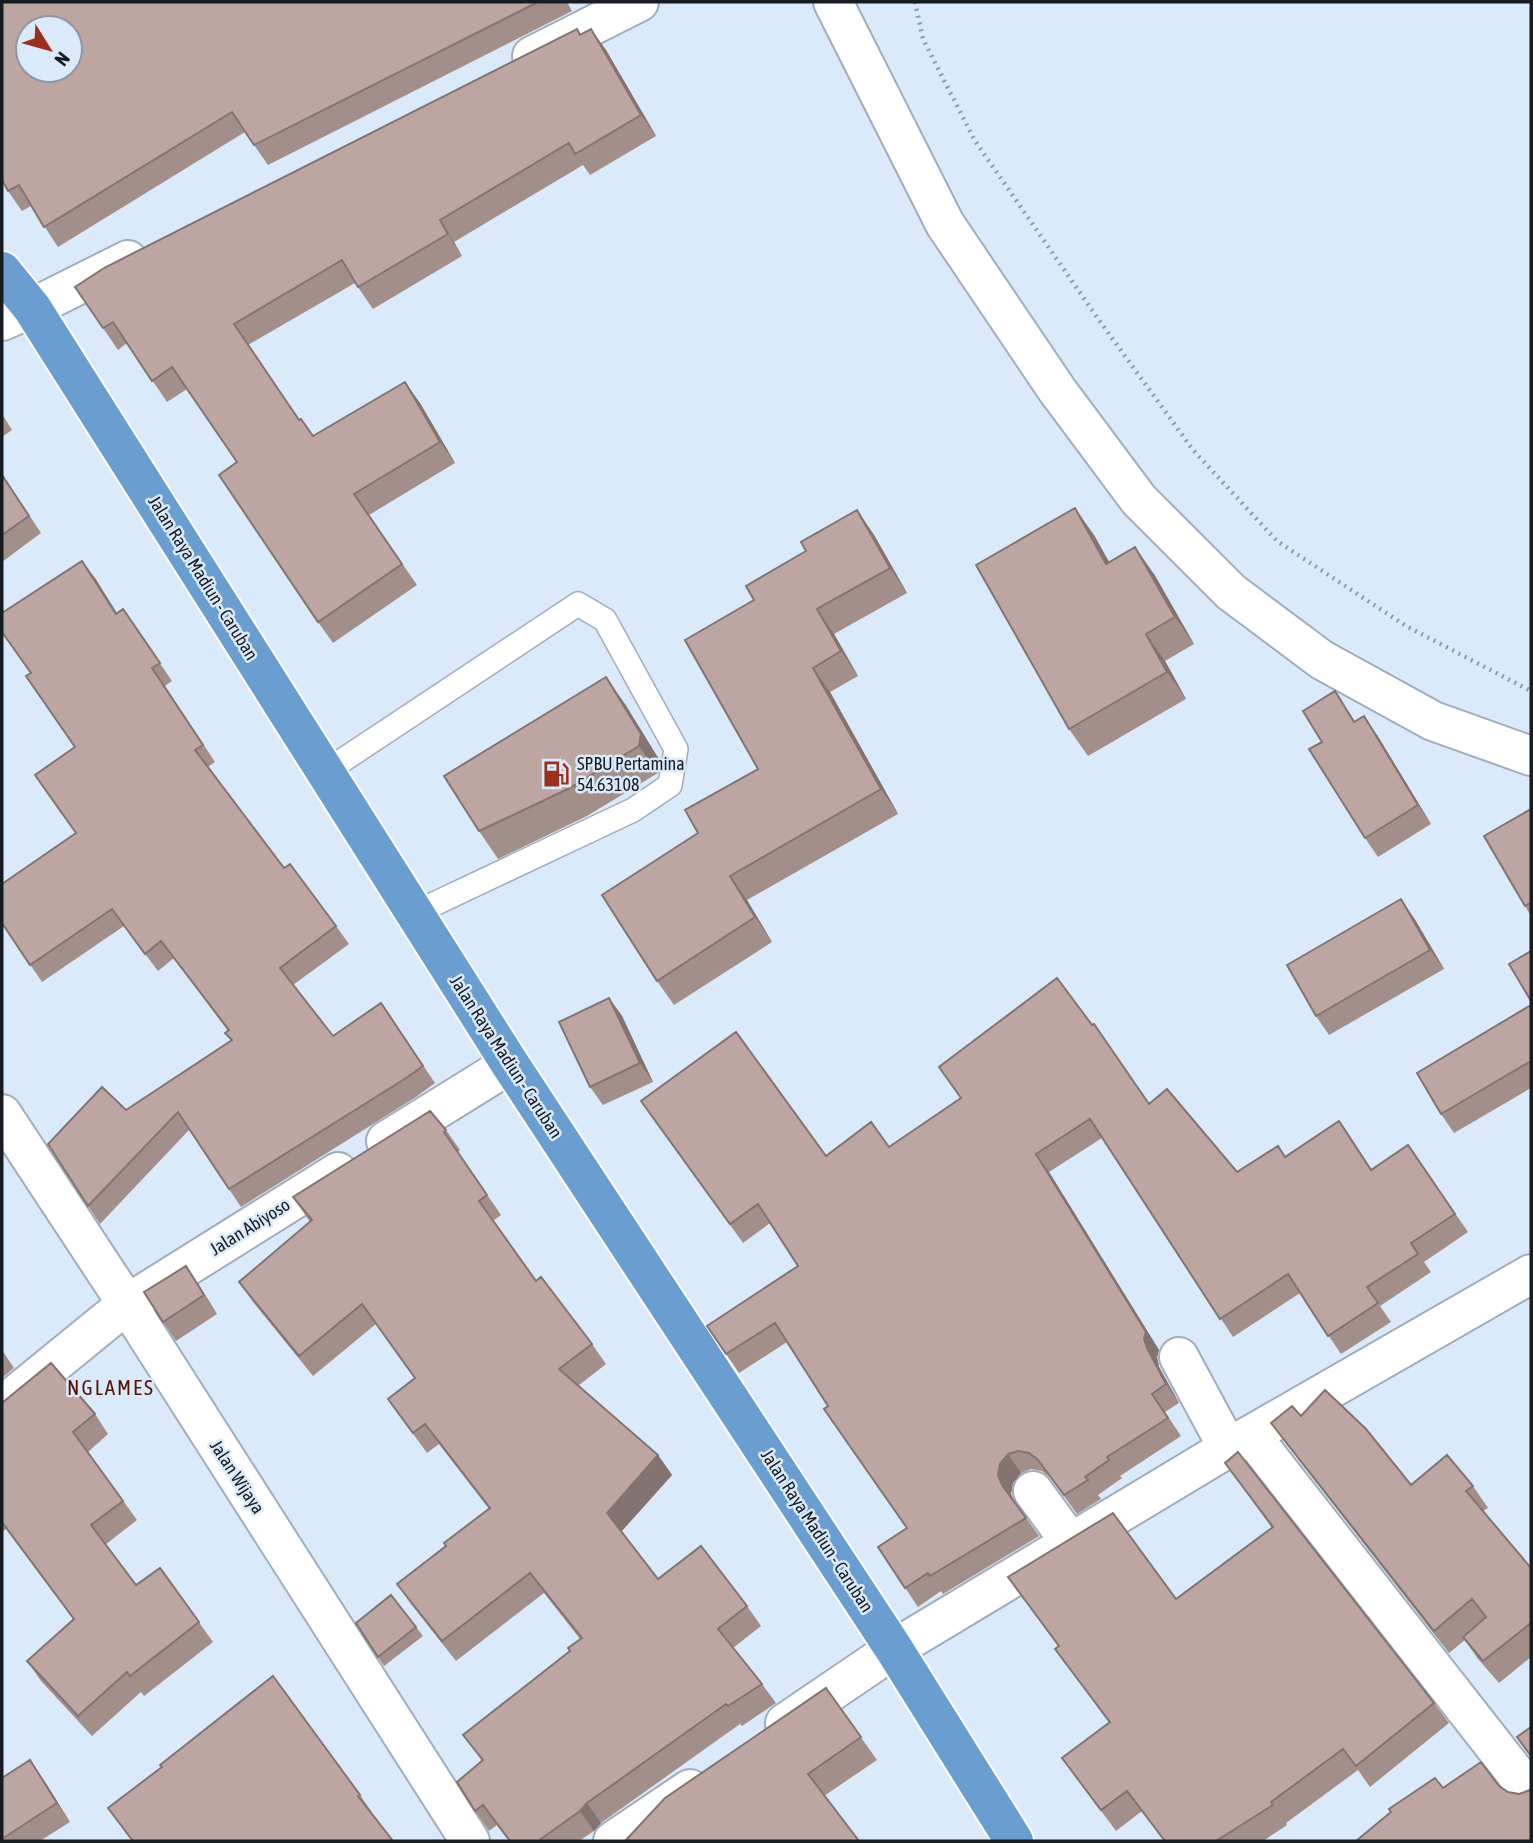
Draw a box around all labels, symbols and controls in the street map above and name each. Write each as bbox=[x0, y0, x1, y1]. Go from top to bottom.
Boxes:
north arrow bbox=[14, 14, 84, 84]
text: N bbox=[50, 48, 75, 70]
street label: Jalan Raya Madiun - Caruban bbox=[144, 492, 263, 664]
place label: SPBU Pertamina 54.63108 bbox=[577, 753, 685, 795]
fuel station icon: SPBU Pertamina 54.63108 bbox=[541, 759, 571, 789]
street label: Jalan Raya Madiun - Caruban bbox=[446, 971, 567, 1142]
street label: Jalan Abiyoso bbox=[206, 1194, 294, 1259]
district label: NGLAMES bbox=[67, 1375, 155, 1399]
street label: Jalan Wijaya bbox=[206, 1436, 269, 1518]
street label: Jalan Raya Madiun - Caruban bbox=[757, 1445, 878, 1616]

